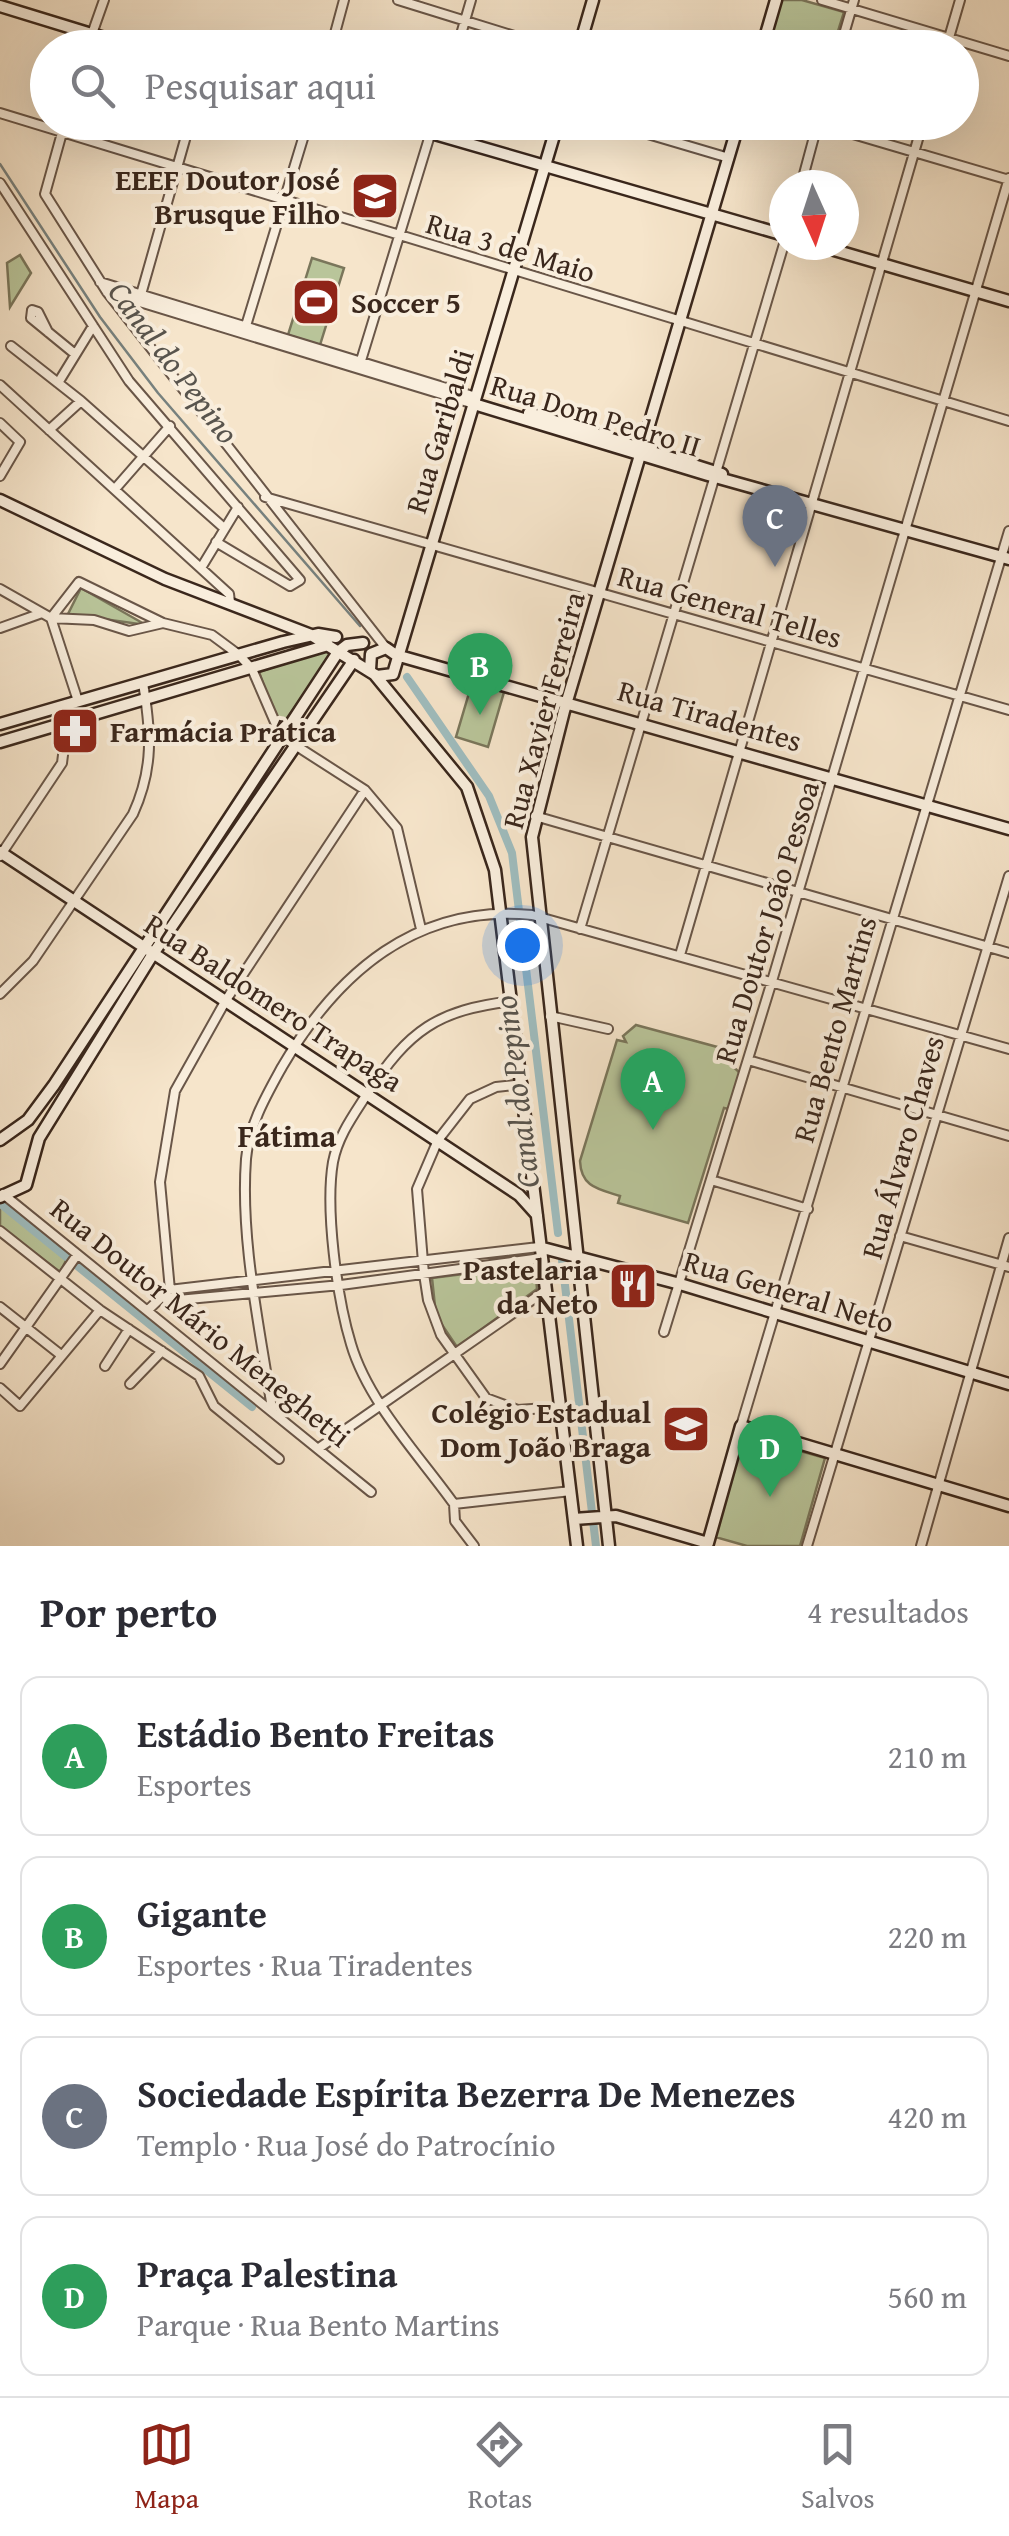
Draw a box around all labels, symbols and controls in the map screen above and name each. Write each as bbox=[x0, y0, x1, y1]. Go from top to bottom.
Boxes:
search box bbox=[30, 30, 979, 140]
text: Pesquisar aqui bbox=[145, 57, 376, 113]
icon: search bbox=[65, 58, 120, 113]
place label: EEEF Doutor José Brusque Filho bbox=[115, 157, 340, 235]
school or university icon: EEEF Doutor José Brusque Filho bbox=[349, 170, 401, 222]
north arrow bbox=[769, 170, 859, 260]
street label: Rua 3 de Maio bbox=[421, 200, 601, 294]
water label: Canal do Pepino bbox=[97, 271, 251, 453]
sports icon: Soccer 5 bbox=[290, 276, 342, 328]
place label: Soccer 5 bbox=[351, 280, 461, 324]
street label: Rua Garibaldi bbox=[393, 344, 485, 518]
street label: Rua Dom Pedro II bbox=[486, 362, 706, 468]
pin: C bbox=[742, 484, 808, 567]
street label: Rua General Telles bbox=[613, 553, 847, 659]
street label: Rua Xavier Ferreira bbox=[490, 587, 596, 833]
pin: B bbox=[448, 632, 512, 715]
street label: Rua Tiradentes bbox=[613, 668, 807, 762]
pharmacy icon: Farmácia Prática bbox=[49, 705, 101, 757]
place label: Farmácia Prática bbox=[110, 709, 337, 753]
street label: Rua Doutor João Pessoa bbox=[702, 775, 830, 1069]
street label: Rua Baldomero Trapaga bbox=[136, 902, 412, 1102]
street label: Rua Bento Martins bbox=[781, 911, 887, 1147]
your location bbox=[497, 920, 548, 971]
water label: Canal do Pepino bbox=[481, 993, 551, 1191]
street label: Rua Álvaro Chaves bbox=[849, 1030, 955, 1264]
pin: A bbox=[620, 1048, 686, 1130]
district label: Fátima bbox=[238, 1112, 337, 1159]
street label: Rua Doutor Mário Meneghetti bbox=[41, 1187, 361, 1457]
street label: Rua General Neto bbox=[678, 1238, 900, 1344]
place label: Pastelaria da Neto bbox=[463, 1247, 599, 1325]
restaurant icon: Pastelaria da Neto bbox=[607, 1260, 659, 1312]
place label: Colégio Estadual Dom João Braga bbox=[432, 1390, 652, 1468]
school or university icon: Colégio Estadual Dom João Braga bbox=[660, 1403, 712, 1455]
pin: D bbox=[738, 1414, 802, 1497]
text: Por perto bbox=[40, 1581, 217, 1642]
text: 4 resultados bbox=[807, 1588, 969, 1635]
text: Estádio Bento Freitas bbox=[137, 1705, 494, 1761]
text: A bbox=[64, 1733, 85, 1780]
text: 210 m bbox=[888, 1733, 967, 1780]
text: Esportes bbox=[137, 1761, 252, 1808]
text: Gigante bbox=[137, 1885, 267, 1941]
text: B bbox=[65, 1913, 84, 1960]
text: 220 m bbox=[888, 1913, 967, 1960]
text: Esportes · Rua Tiradentes bbox=[137, 1941, 473, 1988]
text: Sociedade Espírita Bezerra De Menezes bbox=[137, 2065, 796, 2121]
text: C bbox=[65, 2093, 84, 2140]
text: 420 m bbox=[888, 2093, 967, 2140]
text: Templo · Rua José do Patrocínio bbox=[137, 2121, 555, 2168]
text: Praça Palestina bbox=[137, 2245, 398, 2301]
text: D bbox=[64, 2273, 85, 2320]
text: 560 m bbox=[888, 2273, 967, 2320]
text: Parque · Rua Bento Martins bbox=[137, 2301, 500, 2348]
tab: Mapa bbox=[134, 2417, 199, 2518]
tab: Rotas bbox=[468, 2417, 532, 2518]
tab: Salvos bbox=[801, 2417, 875, 2518]

